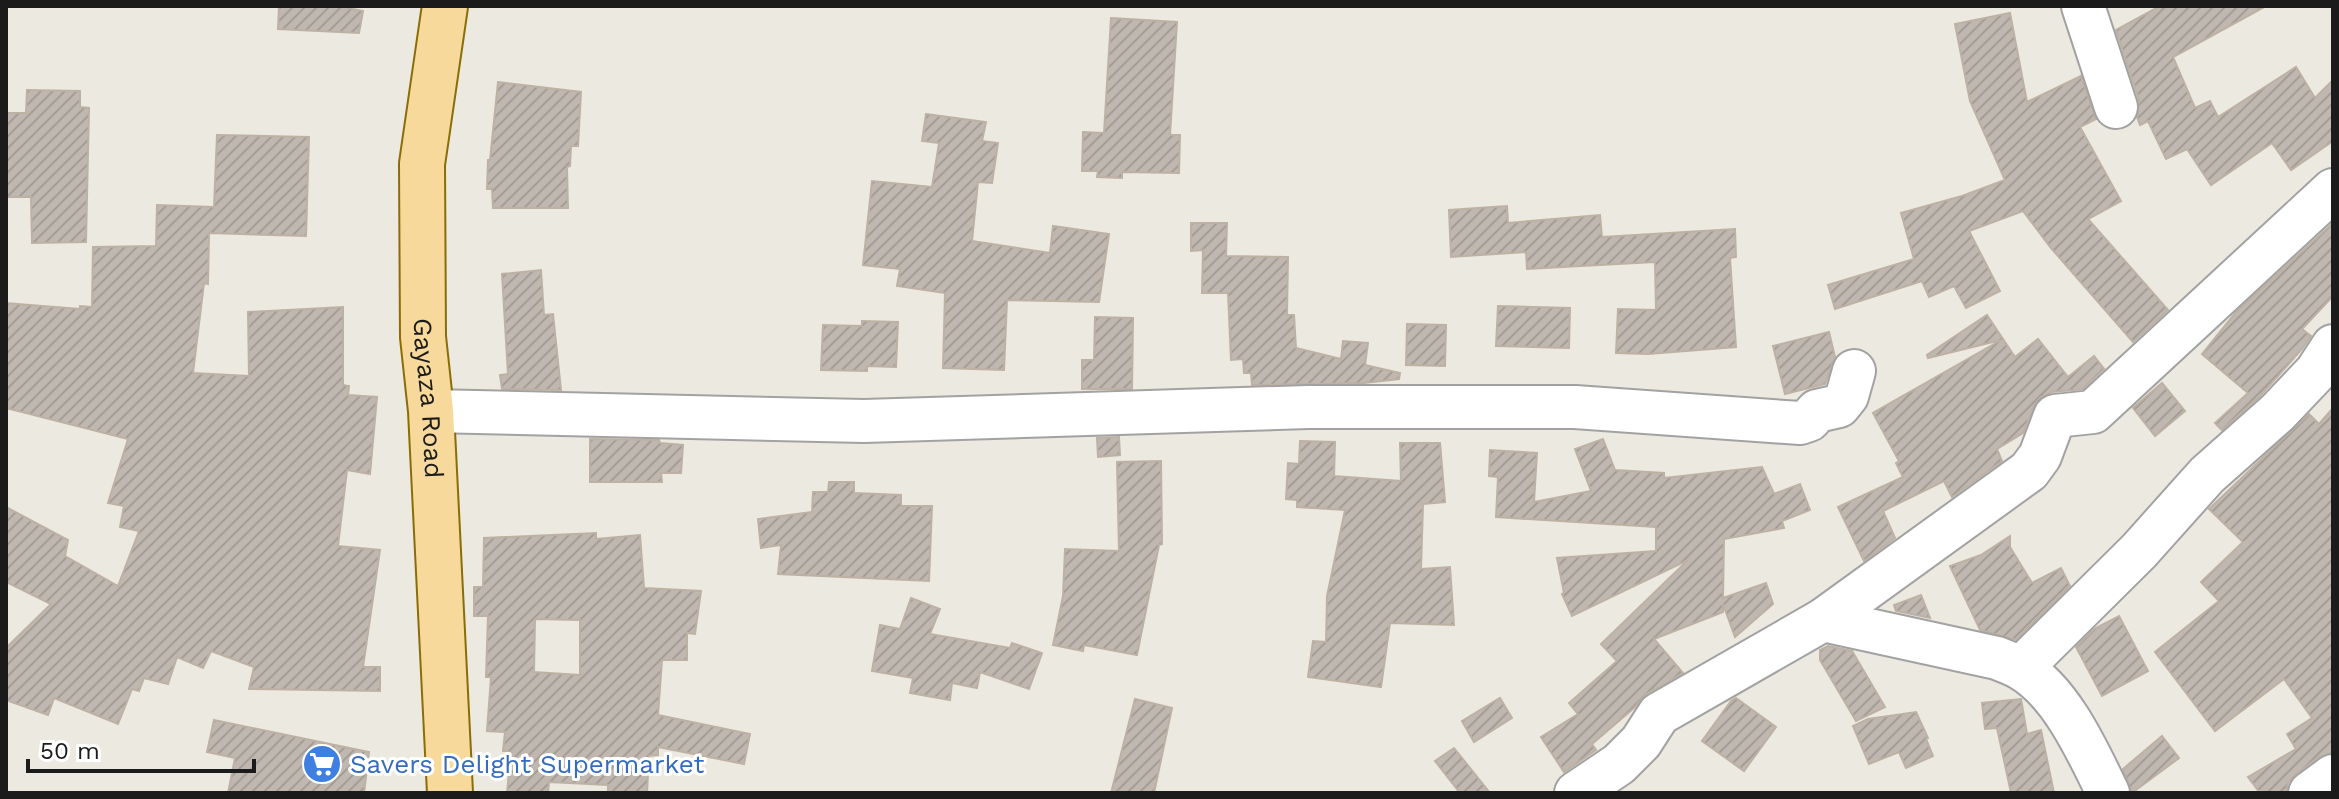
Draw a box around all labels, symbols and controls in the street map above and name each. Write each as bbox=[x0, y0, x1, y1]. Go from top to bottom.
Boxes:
street label: Gayaza Road bbox=[408, 318, 449, 479]
scale bar bbox=[28, 723, 254, 773]
text: 50 m bbox=[40, 737, 100, 765]
supermarket icon: Savers Delight Supermarket bbox=[301, 743, 343, 785]
place label: Savers Delight Supermarket bbox=[350, 749, 704, 779]

